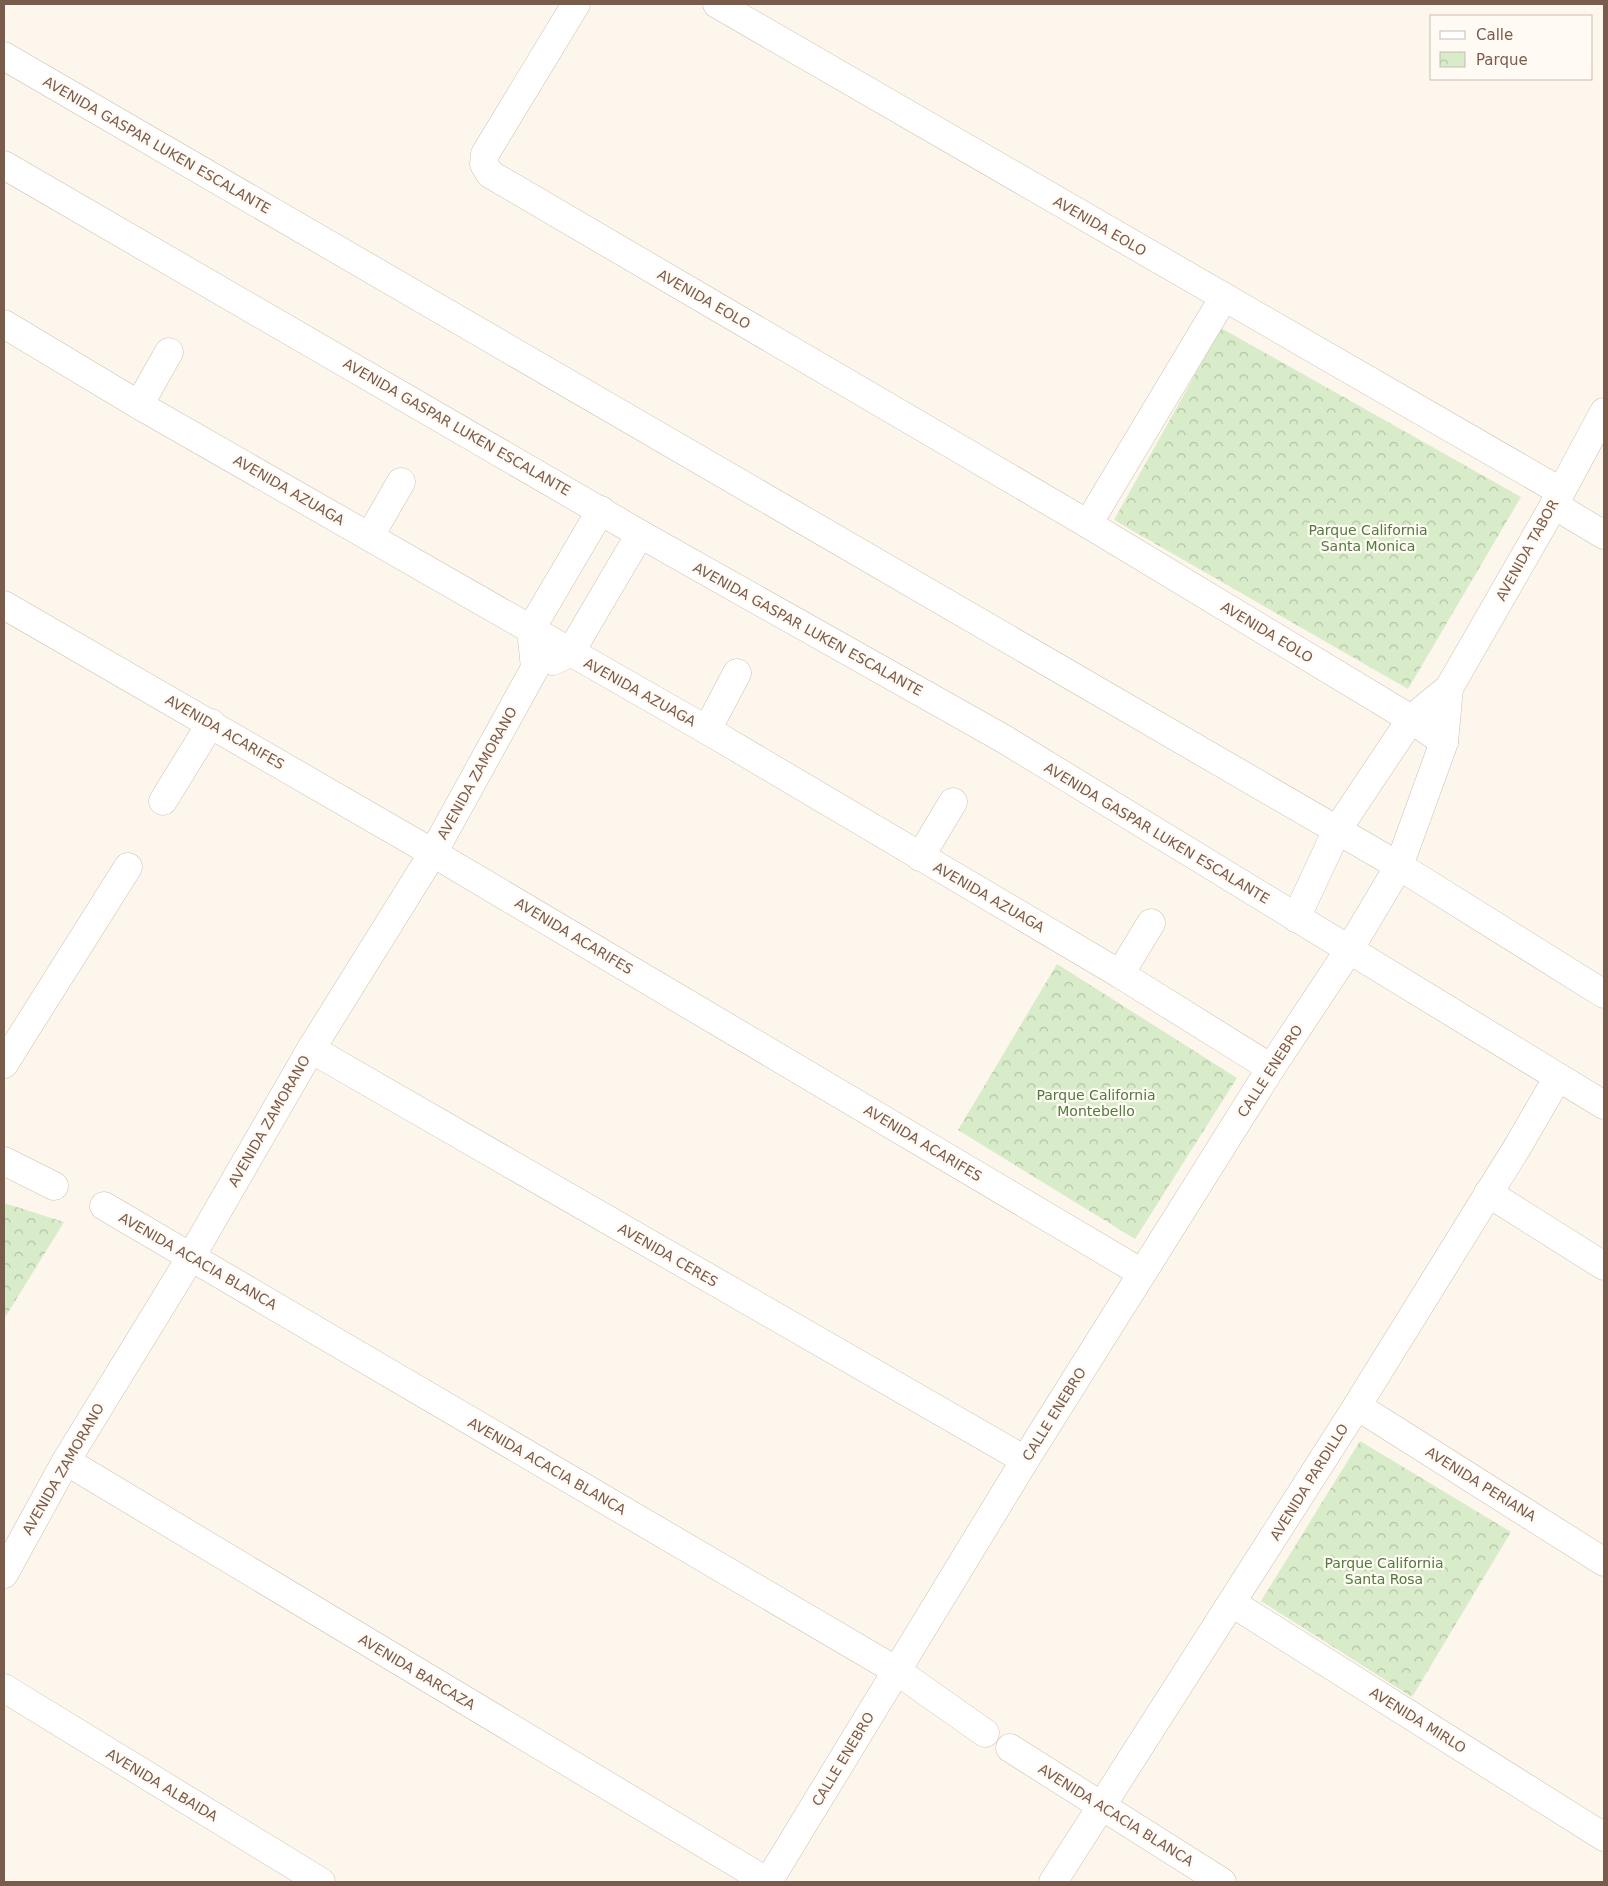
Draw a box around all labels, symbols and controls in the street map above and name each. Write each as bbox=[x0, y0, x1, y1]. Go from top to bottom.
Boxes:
legend bbox=[1430, 15, 1593, 80]
text: Calle bbox=[1476, 26, 1513, 44]
text: Parque bbox=[1476, 51, 1528, 69]
street label: AVENIDA GASPAR LUKEN ESCALANTE bbox=[40, 73, 274, 217]
street label: AVENIDA EOLO bbox=[1051, 193, 1149, 259]
street label: AVENIDA EOLO bbox=[655, 266, 753, 332]
street label: AVENIDA GASPAR LUKEN ESCALANTE bbox=[340, 355, 574, 499]
street label: AVENIDA AZUAGA bbox=[231, 452, 348, 528]
street label: AVENIDA TABOR bbox=[1493, 496, 1562, 603]
park label: Parque California Santa Monica bbox=[1308, 522, 1428, 554]
street label: AVENIDA GASPAR LUKEN ESCALANTE bbox=[690, 559, 926, 699]
street label: AVENIDA EOLO bbox=[1218, 598, 1316, 666]
street label: AVENIDA AZUAGA bbox=[581, 655, 699, 730]
street label: AVENIDA ACARIFES bbox=[163, 691, 287, 773]
street label: AVENIDA ZAMORANO bbox=[434, 704, 520, 842]
street label: AVENIDA GASPAR LUKEN ESCALANTE bbox=[1042, 759, 1272, 907]
street label: AVENIDA AZUAGA bbox=[931, 859, 1048, 935]
street label: AVENIDA ACARIFES bbox=[512, 894, 636, 978]
street label: CALLE ENEBRO bbox=[1234, 1022, 1306, 1120]
street label: AVENIDA ZAMORANO bbox=[225, 1053, 313, 1189]
park label: Parque California Montebello bbox=[1036, 1087, 1156, 1119]
street label: AVENIDA ACARIFES bbox=[861, 1101, 985, 1185]
street label: AVENIDA ACACIA BLANCA bbox=[116, 1209, 280, 1313]
street label: AVENIDA CERES bbox=[615, 1220, 721, 1290]
street label: CALLE ENEBRO bbox=[1019, 1364, 1089, 1464]
street label: AVENIDA ZAMORANO bbox=[19, 1401, 107, 1537]
street label: AVENIDA ACACIA BLANCA bbox=[465, 1414, 629, 1518]
street label: AVENIDA PARDILLO bbox=[1267, 1421, 1351, 1543]
street label: AVENIDA PERIANA bbox=[1423, 1444, 1539, 1525]
park label: Parque California Santa Rosa bbox=[1324, 1555, 1444, 1587]
street label: AVENIDA BARCAZA bbox=[356, 1631, 478, 1713]
street label: AVENIDA MIRLO bbox=[1367, 1684, 1469, 1756]
street label: CALLE ENEBRO bbox=[809, 1709, 877, 1809]
street label: AVENIDA ALBAIDA bbox=[103, 1745, 221, 1825]
street label: AVENIDA ACACIA BLANCA bbox=[1036, 1761, 1197, 1870]

